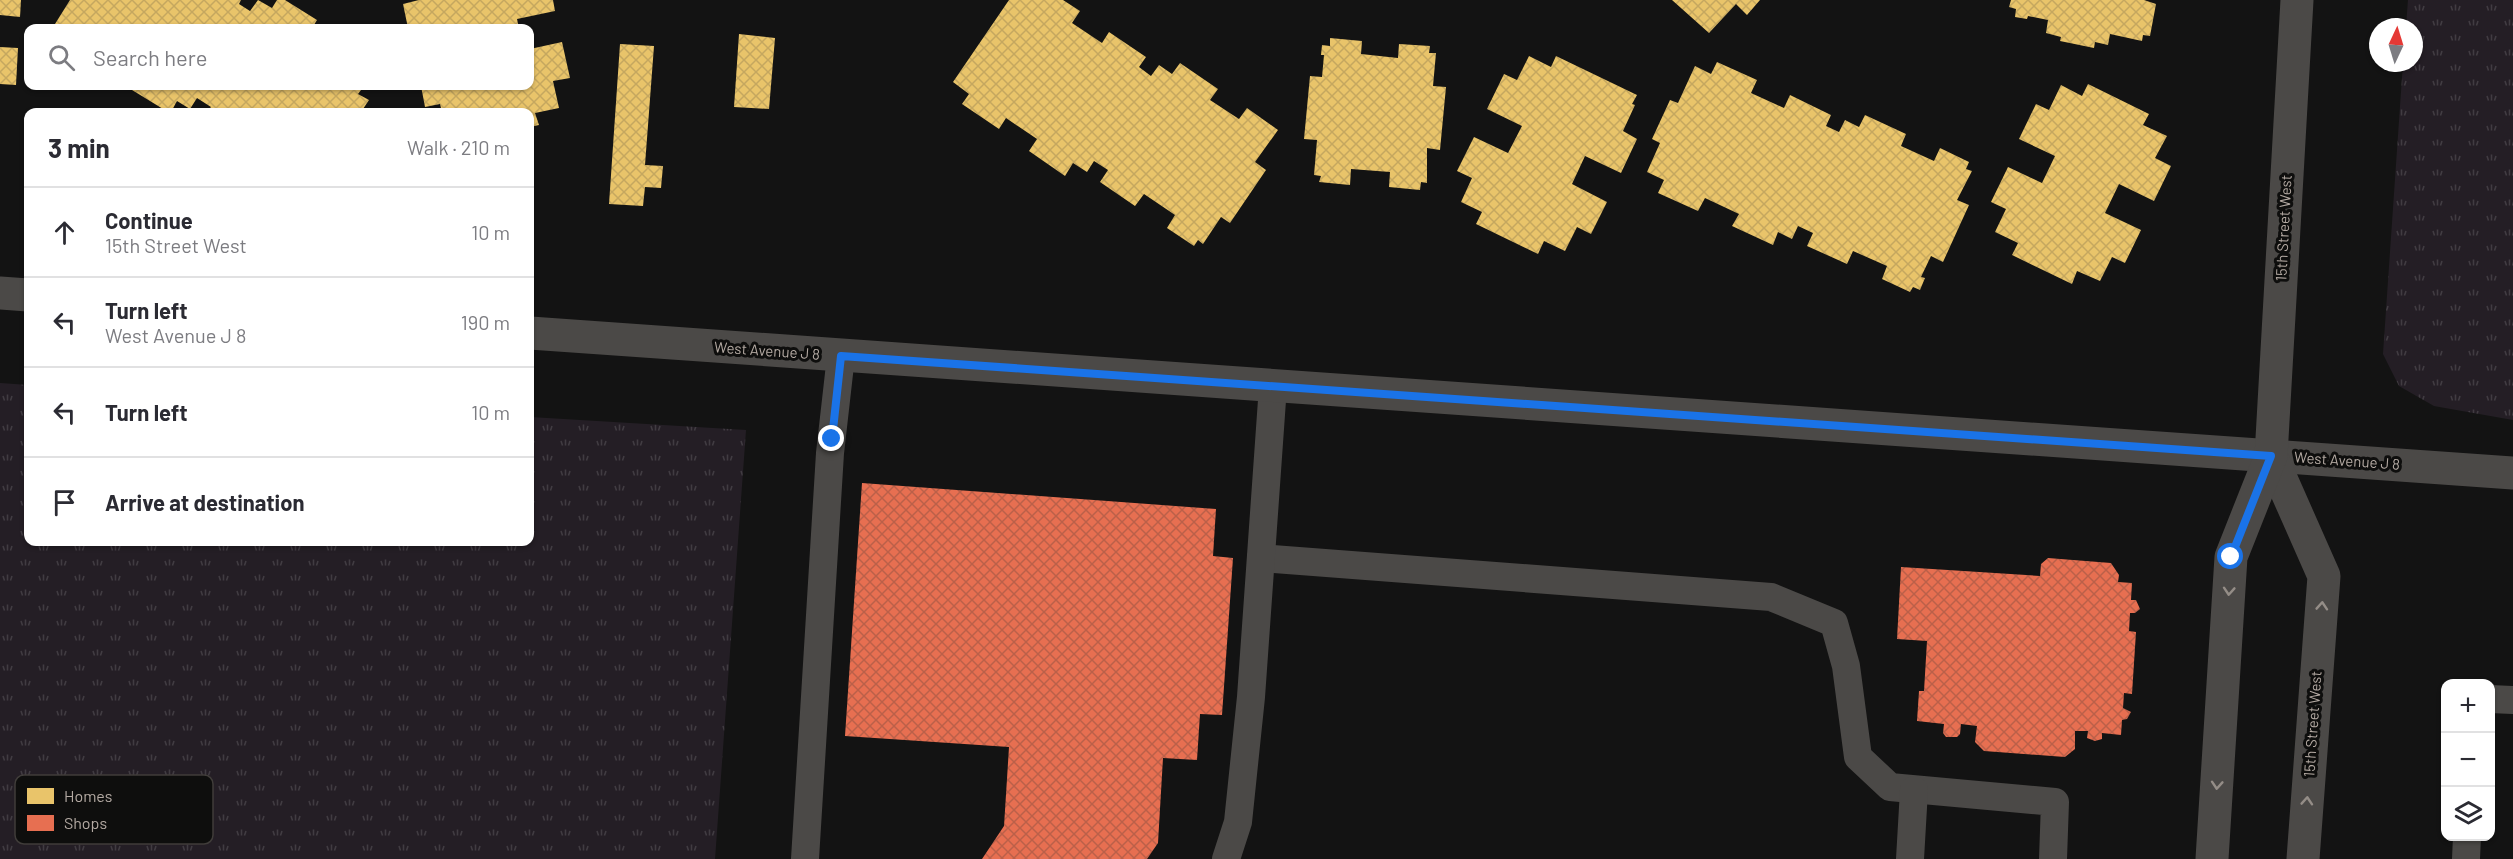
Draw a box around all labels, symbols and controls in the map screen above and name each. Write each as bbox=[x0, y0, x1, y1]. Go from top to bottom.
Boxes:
north arrow bbox=[2369, 18, 2423, 72]
search box bbox=[24, 24, 534, 90]
icon: search bbox=[45, 41, 78, 74]
text: Search here bbox=[93, 44, 207, 70]
text: 3 min bbox=[48, 132, 110, 163]
text: Walk · 210 m bbox=[407, 135, 510, 159]
street label: 15th Street West bbox=[2271, 174, 2295, 282]
text: Continue bbox=[105, 207, 193, 233]
icon: ahead bbox=[48, 216, 81, 249]
text: 10 m bbox=[471, 220, 510, 244]
text: 15th Street West bbox=[105, 233, 247, 257]
text: Turn left bbox=[105, 297, 188, 323]
icon: left bbox=[48, 306, 81, 339]
text: 190 m bbox=[461, 310, 510, 334]
text: West Avenue J 8 bbox=[105, 323, 246, 347]
street label: West Avenue J 8 bbox=[714, 337, 821, 363]
icon: left bbox=[48, 396, 81, 429]
text: Turn left bbox=[105, 399, 188, 425]
text: 10 m bbox=[471, 400, 510, 424]
route end bbox=[818, 425, 844, 451]
street label: West Avenue J 8 bbox=[2294, 447, 2401, 473]
icon: arrive bbox=[48, 486, 81, 519]
text: Arrive at destination bbox=[105, 489, 304, 515]
route start bbox=[2217, 543, 2243, 569]
one-way arrow bbox=[2222, 586, 2235, 595]
one-way arrow bbox=[2315, 602, 2328, 611]
street label: 15th Street West bbox=[2299, 670, 2325, 778]
map controls bbox=[2441, 679, 2495, 841]
button: + bbox=[2441, 679, 2495, 733]
button: − bbox=[2441, 733, 2495, 787]
legend bbox=[15, 775, 213, 844]
one-way arrow bbox=[2210, 781, 2223, 790]
text: Homes bbox=[64, 786, 112, 805]
button: layers bbox=[2441, 787, 2495, 841]
one-way arrow bbox=[2300, 796, 2313, 805]
text: Shops bbox=[64, 813, 107, 832]

